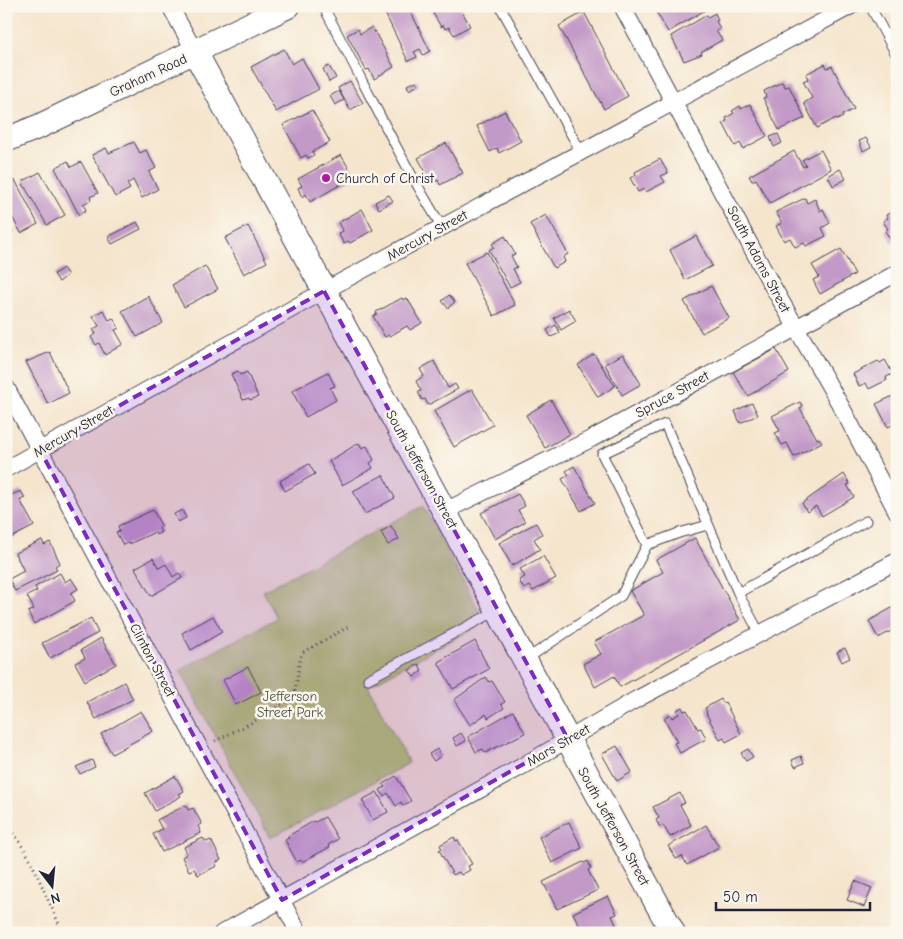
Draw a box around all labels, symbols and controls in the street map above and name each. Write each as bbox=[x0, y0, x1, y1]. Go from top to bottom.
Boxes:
street label: Graham Road bbox=[107, 50, 190, 101]
place label: Church of Christ bbox=[336, 170, 435, 187]
marker: Church of Christ bbox=[320, 172, 332, 184]
street label: South Adams Street bbox=[723, 203, 794, 316]
street label: Mercury Street bbox=[384, 206, 471, 265]
street label: Spruce Street bbox=[633, 367, 713, 422]
street label: Mercury Street bbox=[30, 401, 117, 461]
street label: South Jefferson Street bbox=[382, 407, 462, 532]
street label: Clinton Street bbox=[126, 620, 180, 701]
park label: Jefferson Street Park bbox=[257, 688, 323, 721]
street label: Mars Street bbox=[524, 720, 594, 770]
street label: South Jefferson Street bbox=[574, 764, 654, 889]
north arrow bbox=[28, 862, 78, 912]
scale bar bbox=[716, 879, 869, 911]
text: 50 m bbox=[723, 888, 758, 906]
text: N bbox=[49, 889, 62, 907]

